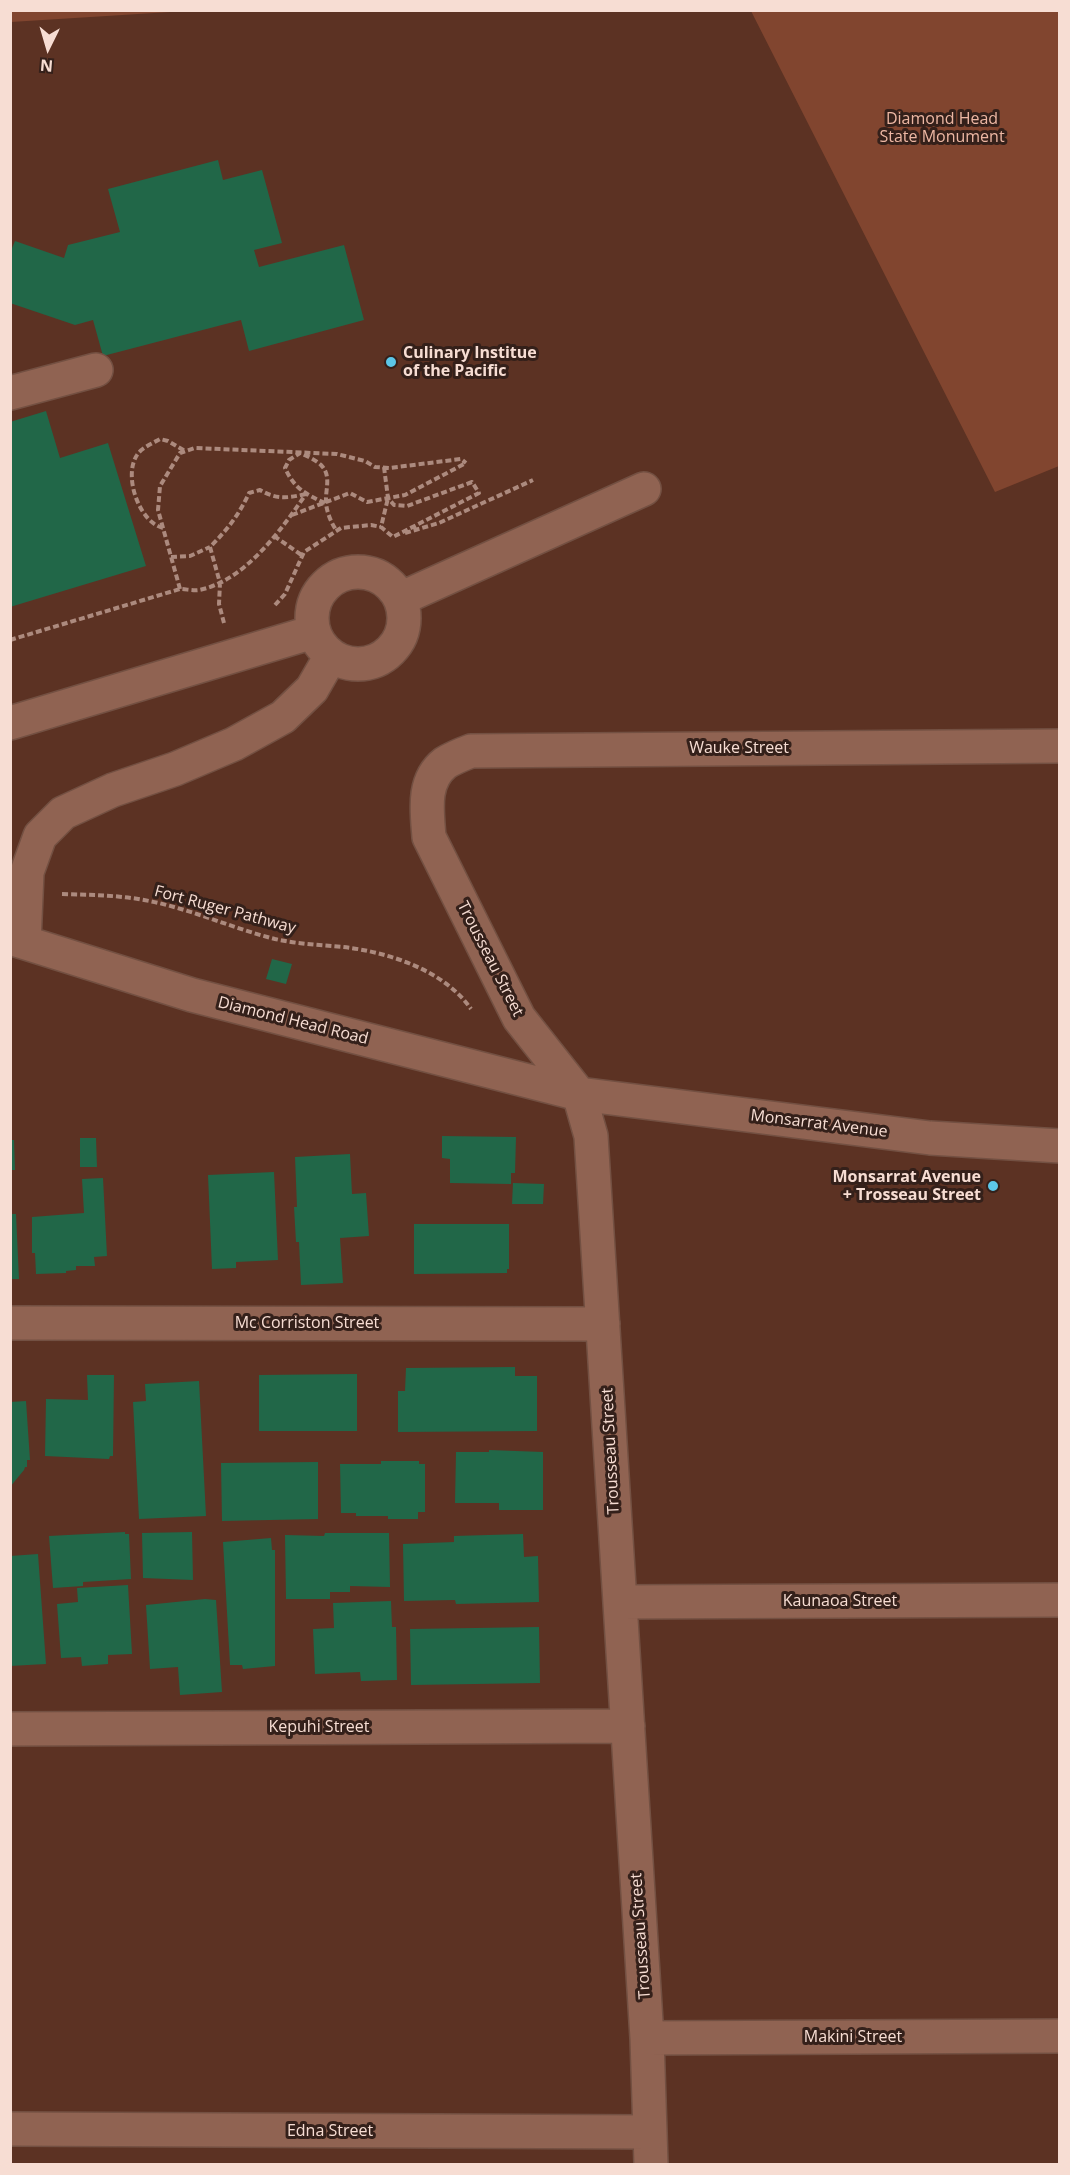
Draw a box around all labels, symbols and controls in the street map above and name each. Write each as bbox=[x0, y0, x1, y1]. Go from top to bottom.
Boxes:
north arrow bbox=[18, 18, 78, 78]
text: N bbox=[39, 54, 54, 77]
park label: Diamond Head State Monument bbox=[879, 109, 1005, 147]
place label: Culinary Institue of the Pacific bbox=[403, 343, 537, 381]
marker: Culinary Institue of the Pacific bbox=[384, 355, 398, 369]
street label: Wauke Street bbox=[689, 738, 789, 758]
street label: Fort Ruger Pathway bbox=[152, 882, 298, 938]
street label: Trousseau Street bbox=[453, 898, 527, 1020]
street label: Diamond Head Road bbox=[216, 993, 370, 1049]
street label: Monsarrat Avenue bbox=[749, 1106, 889, 1142]
place label: Monsarrat Avenue + Trosseau Street bbox=[832, 1167, 981, 1205]
marker: Monsarrat Avenue + Trosseau Street bbox=[986, 1179, 1000, 1193]
street label: Mc Corriston Street bbox=[235, 1313, 379, 1333]
street label: Trousseau Street bbox=[598, 1387, 624, 1515]
street label: Kaunaoa Street bbox=[783, 1591, 897, 1611]
street label: Kepuhi Street bbox=[268, 1717, 370, 1737]
street label: Trousseau Street bbox=[627, 1872, 655, 2000]
street label: Makini Street bbox=[804, 2027, 902, 2047]
street label: Edna Street bbox=[287, 2121, 373, 2141]

